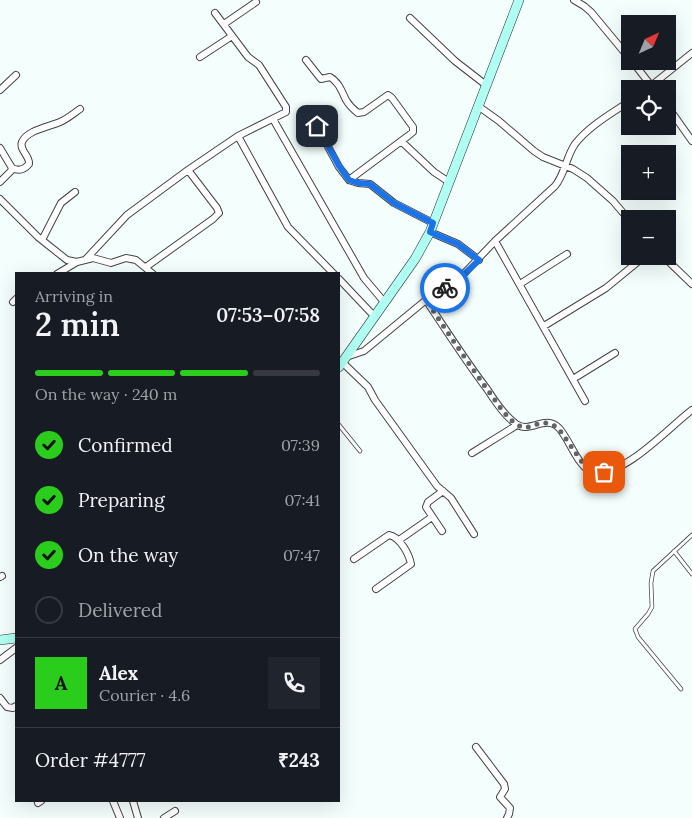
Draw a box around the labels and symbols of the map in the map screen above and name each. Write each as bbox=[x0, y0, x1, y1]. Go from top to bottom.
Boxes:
north arrow bbox=[621, 15, 676, 70]
pin bbox=[296, 105, 338, 147]
courier bbox=[420, 263, 470, 313]
pin bbox=[583, 451, 625, 493]

